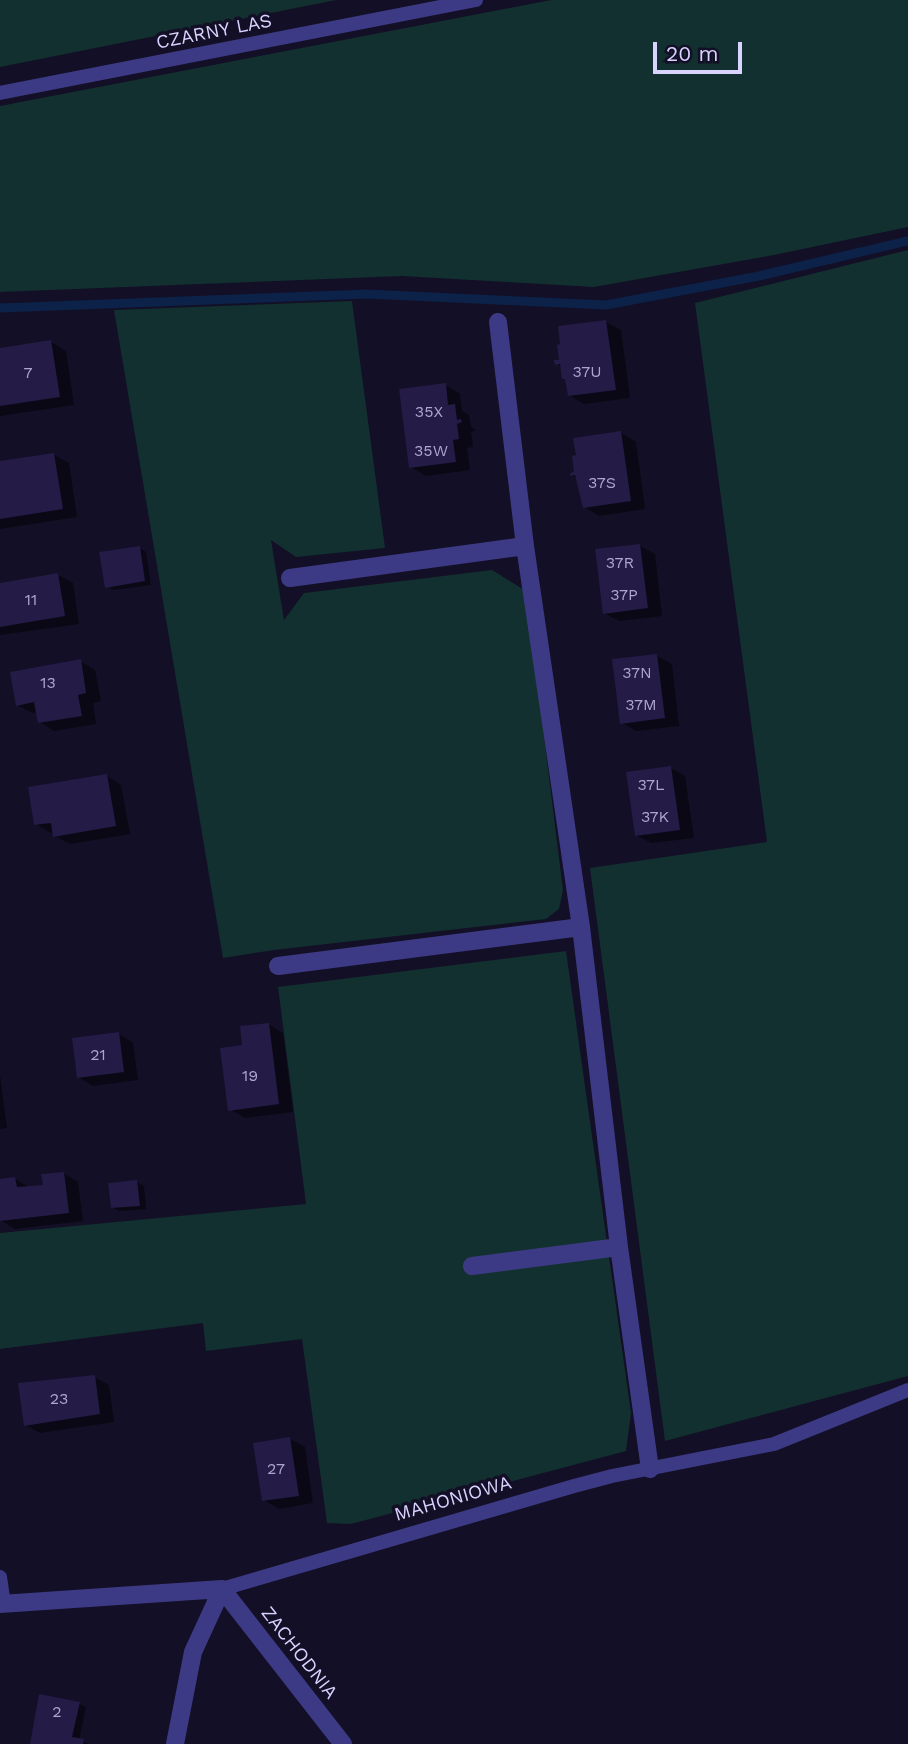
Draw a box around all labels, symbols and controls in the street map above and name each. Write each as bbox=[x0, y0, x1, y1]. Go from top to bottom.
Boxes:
street label: CZARNY LAS bbox=[154, 10, 274, 54]
scale bar bbox=[656, 28, 745, 72]
text: 20 m bbox=[666, 41, 718, 66]
house number: 37U bbox=[573, 362, 601, 382]
house number: 7 bbox=[24, 363, 32, 383]
house number: 35X bbox=[415, 402, 443, 422]
house number: 35W bbox=[414, 441, 448, 461]
house number: 37S bbox=[588, 473, 616, 493]
house number: 37R bbox=[606, 553, 634, 573]
house number: 37P bbox=[610, 585, 638, 605]
house number: 11 bbox=[25, 590, 37, 610]
house number: 37N bbox=[622, 663, 652, 683]
house number: 13 bbox=[40, 673, 56, 693]
house number: 37M bbox=[625, 695, 657, 715]
house number: 37L bbox=[637, 775, 665, 795]
house number: 37K bbox=[641, 807, 669, 827]
house number: 21 bbox=[90, 1045, 106, 1065]
house number: 19 bbox=[242, 1066, 258, 1086]
house number: 23 bbox=[50, 1389, 68, 1409]
house number: 27 bbox=[267, 1459, 285, 1479]
street label: MAHONIOWA bbox=[392, 1471, 514, 1527]
street label: ZACHODNIA bbox=[256, 1602, 342, 1704]
house number: 2 bbox=[52, 1702, 62, 1722]

